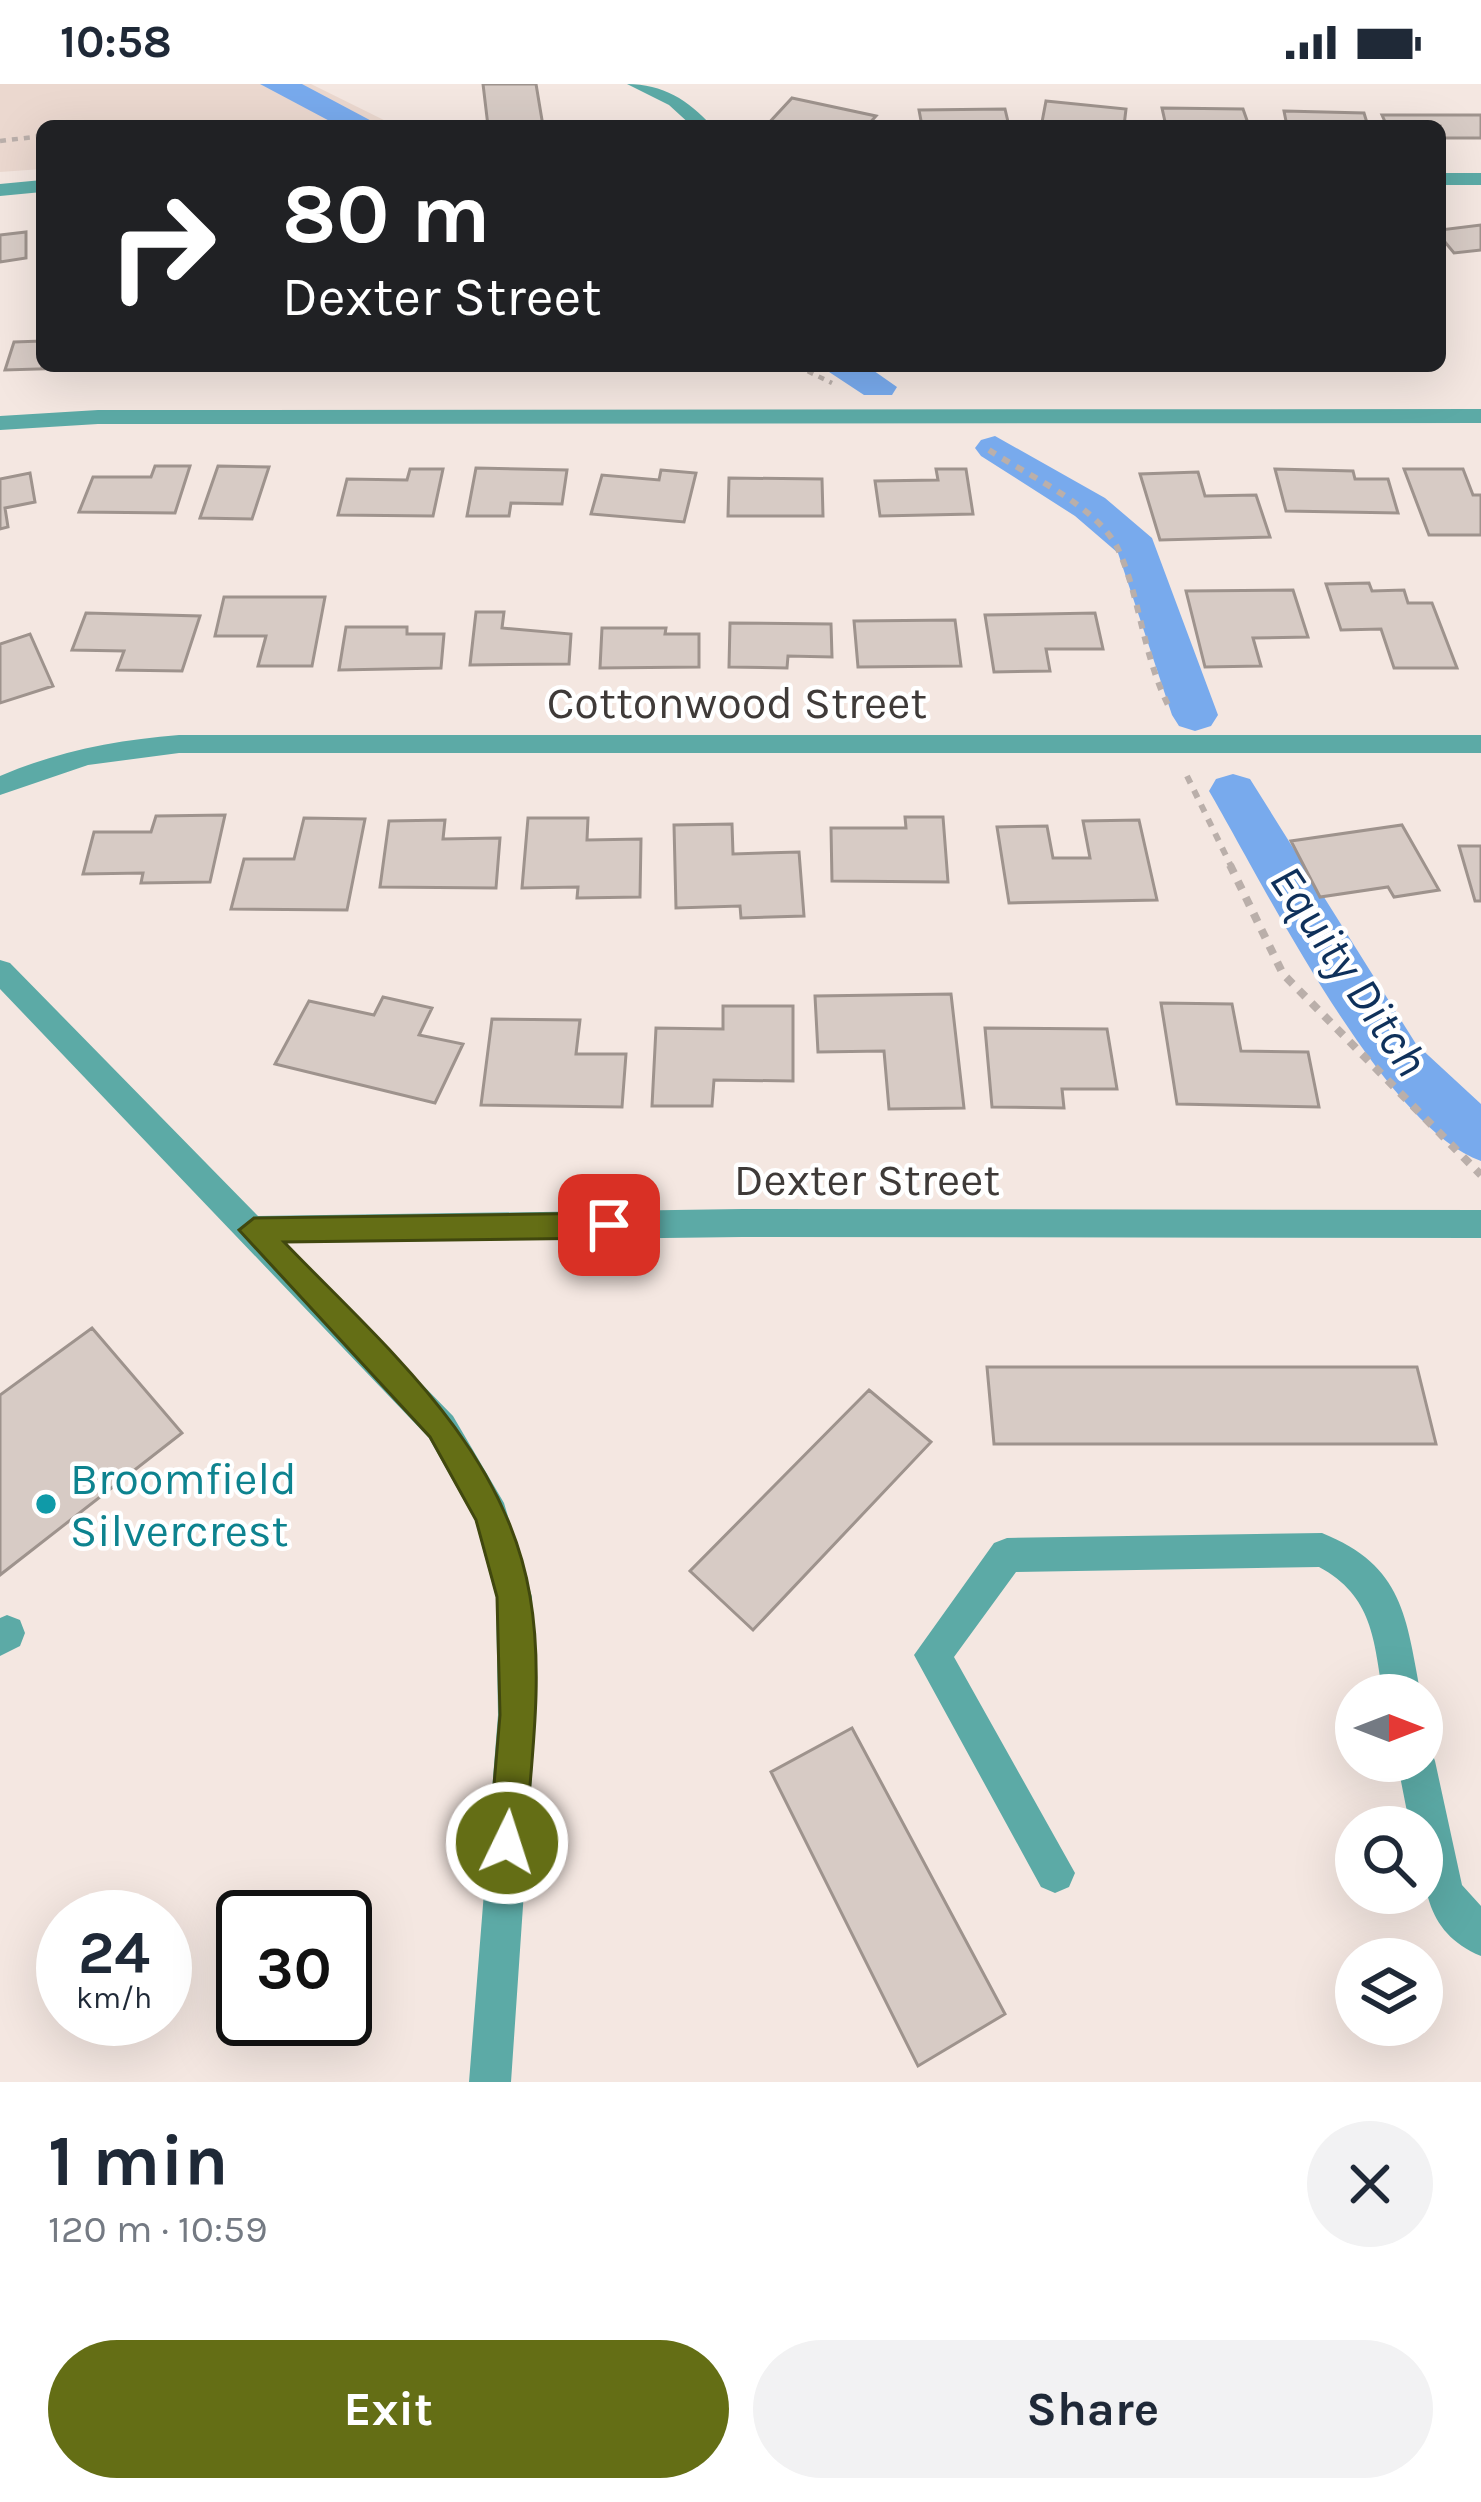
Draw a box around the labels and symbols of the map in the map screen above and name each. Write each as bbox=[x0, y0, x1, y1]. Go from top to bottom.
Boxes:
street label: Cottonwood Street bbox=[547, 677, 927, 729]
water label: Equity Ditch bbox=[1257, 855, 1440, 1087]
street label: Dexter Street bbox=[734, 1154, 1000, 1206]
pin bbox=[558, 1174, 660, 1276]
place label: Broomfield Silvercrest bbox=[70, 1453, 297, 1557]
marker: Broomfield Silvercrest bbox=[33, 1491, 59, 1517]
north arrow bbox=[1335, 1674, 1443, 1782]
position arrow bbox=[444, 1780, 570, 1906]
speed limit sign: 30 bbox=[216, 1890, 372, 2046]

